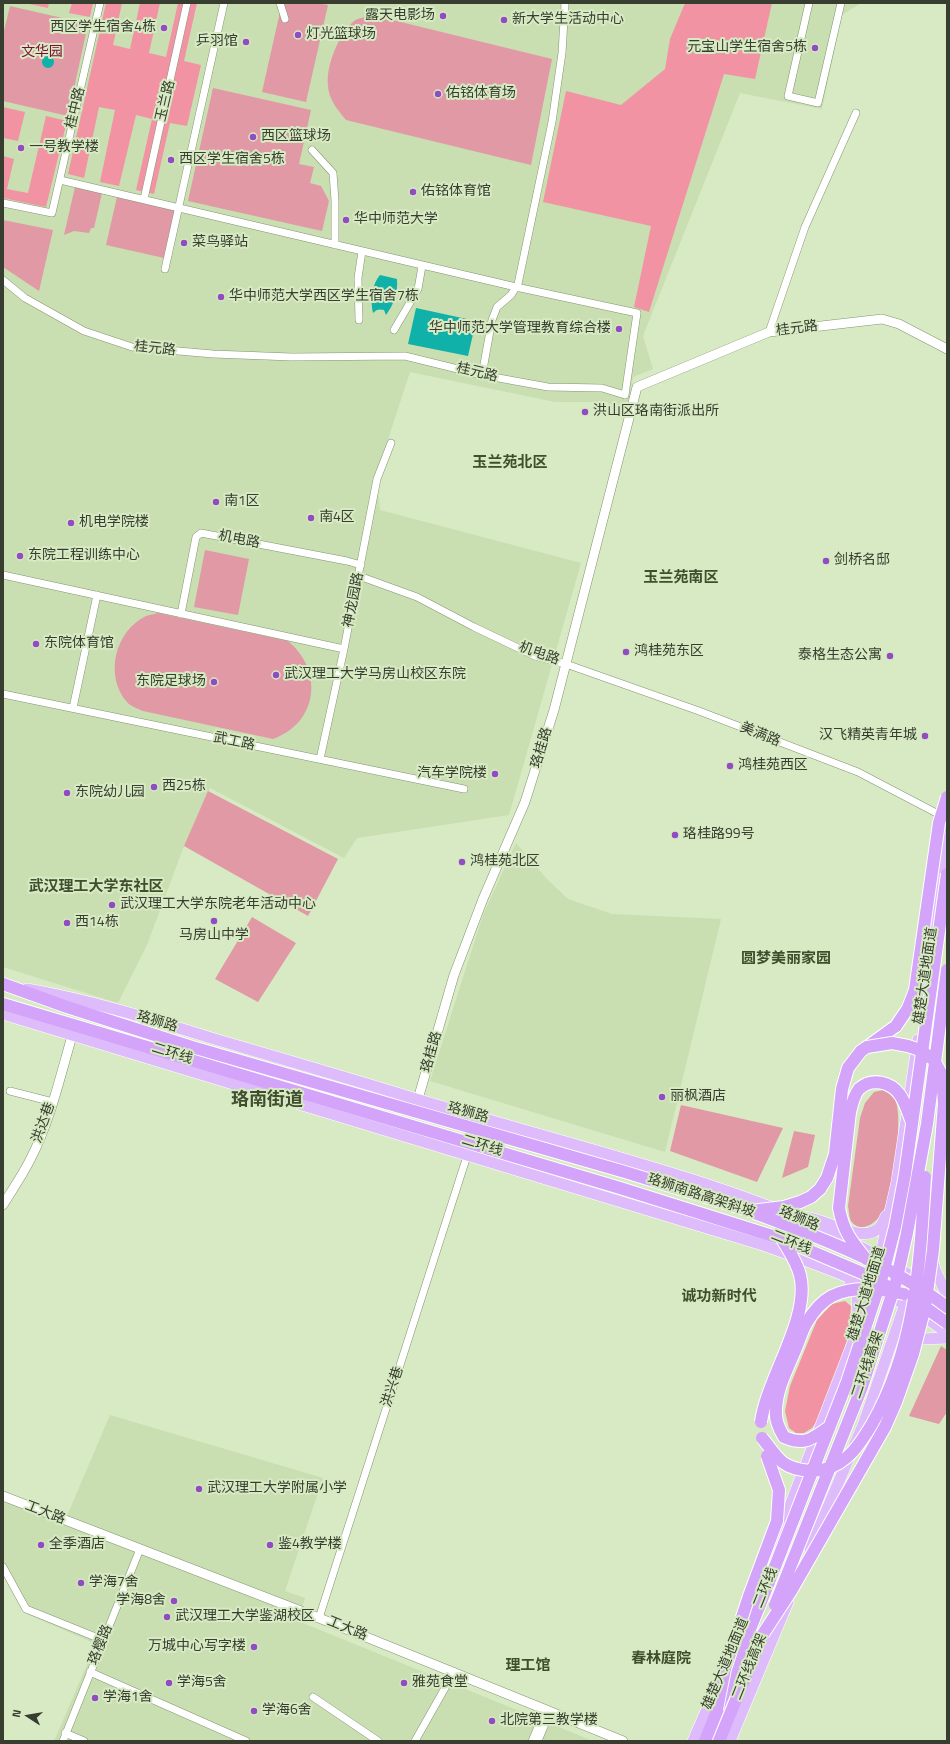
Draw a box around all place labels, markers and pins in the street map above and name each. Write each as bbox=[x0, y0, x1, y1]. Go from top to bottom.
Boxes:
place label: 露天电影场 bbox=[365, 8, 435, 24]
marker: 露天电影场 bbox=[438, 11, 448, 21]
place label: 新大学生活动中心 bbox=[512, 12, 624, 28]
marker: 新大学生活动中心 bbox=[499, 15, 509, 25]
place label: 西区学生宿舍4栋 bbox=[50, 20, 156, 36]
marker: 西区学生宿舍4栋 bbox=[159, 23, 169, 33]
place label: 灯光篮球场 bbox=[306, 27, 376, 43]
marker: 灯光篮球场 bbox=[293, 30, 303, 40]
place label: 乒羽馆 bbox=[196, 34, 238, 50]
marker: 乒羽馆 bbox=[241, 37, 251, 47]
place label: 元宝山学生宿舍5栋 bbox=[687, 40, 807, 56]
marker: 元宝山学生宿舍5栋 bbox=[810, 43, 820, 53]
place label: 佑铭体育场 bbox=[446, 86, 516, 102]
marker: 佑铭体育场 bbox=[433, 89, 443, 99]
place label: 西区篮球场 bbox=[261, 129, 331, 145]
marker: 西区篮球场 bbox=[248, 132, 258, 142]
place label: 一号教学楼 bbox=[29, 140, 99, 156]
marker: 一号教学楼 bbox=[16, 143, 26, 153]
place label: 西区学生宿舍5栋 bbox=[179, 152, 285, 168]
marker: 西区学生宿舍5栋 bbox=[166, 155, 176, 165]
place label: 佑铭体育馆 bbox=[421, 184, 491, 200]
marker: 佑铭体育馆 bbox=[408, 187, 418, 197]
place label: 华中师范大学 bbox=[354, 212, 438, 228]
marker: 华中师范大学 bbox=[341, 215, 351, 225]
place label: 菜鸟驿站 bbox=[192, 235, 248, 251]
marker: 菜鸟驿站 bbox=[179, 238, 189, 248]
place label: 华中师范大学西区学生宿舍7栋 bbox=[229, 289, 419, 305]
marker: 华中师范大学西区学生宿舍7栋 bbox=[216, 292, 226, 302]
place label: 华中师范大学管理教育综合楼 bbox=[429, 321, 611, 337]
marker: 华中师范大学管理教育综合楼 bbox=[614, 324, 624, 334]
place label: 洪山区珞南街派出所 bbox=[593, 404, 719, 420]
marker: 洪山区珞南街派出所 bbox=[580, 407, 590, 417]
place label: 南1区 bbox=[224, 494, 260, 510]
marker: 南1区 bbox=[211, 497, 221, 507]
place label: 南4区 bbox=[319, 510, 355, 526]
marker: 南4区 bbox=[306, 513, 316, 523]
place label: 机电学院楼 bbox=[79, 515, 149, 531]
marker: 机电学院楼 bbox=[66, 518, 76, 528]
place label: 东院工程训练中心 bbox=[28, 548, 140, 564]
marker: 东院工程训练中心 bbox=[15, 551, 25, 561]
place label: 剑桥名邸 bbox=[834, 553, 890, 569]
marker: 剑桥名邸 bbox=[821, 556, 831, 566]
place label: 东院体育馆 bbox=[44, 636, 114, 652]
marker: 东院体育馆 bbox=[31, 639, 41, 649]
place label: 鸿桂苑东区 bbox=[634, 644, 704, 660]
marker: 鸿桂苑东区 bbox=[621, 647, 631, 657]
place label: 泰格生态公寓 bbox=[798, 648, 882, 664]
marker: 泰格生态公寓 bbox=[885, 651, 895, 661]
place label: 武汉理工大学马房山校区东院 bbox=[284, 667, 466, 683]
marker: 武汉理工大学马房山校区东院 bbox=[271, 670, 281, 680]
place label: 东院足球场 bbox=[136, 674, 206, 690]
marker: 东院足球场 bbox=[209, 677, 219, 687]
place label: 汉飞精英青年城 bbox=[819, 728, 917, 744]
marker: 汉飞精英青年城 bbox=[920, 731, 930, 741]
place label: 鸿桂苑西区 bbox=[738, 758, 808, 774]
marker: 鸿桂苑西区 bbox=[725, 761, 735, 771]
place label: 汽车学院楼 bbox=[417, 766, 487, 782]
marker: 汽车学院楼 bbox=[490, 769, 500, 779]
place label: 西25栋 bbox=[162, 779, 206, 795]
marker: 西25栋 bbox=[149, 782, 159, 792]
place label: 东院幼儿园 bbox=[75, 785, 145, 801]
marker: 东院幼儿园 bbox=[62, 788, 72, 798]
place label: 珞桂路99号 bbox=[683, 827, 755, 843]
marker: 珞桂路99号 bbox=[670, 830, 680, 840]
place label: 鸿桂苑北区 bbox=[470, 854, 540, 870]
marker: 鸿桂苑北区 bbox=[457, 857, 467, 867]
place label: 武汉理工大学东院老年活动中心 bbox=[120, 897, 316, 913]
marker: 武汉理工大学东院老年活动中心 bbox=[107, 900, 117, 910]
place label: 西14栋 bbox=[75, 915, 119, 931]
marker: 马房山中学 bbox=[209, 916, 219, 926]
marker: 西14栋 bbox=[62, 918, 72, 928]
place label: 马房山中学 bbox=[179, 928, 249, 944]
place label: 丽枫酒店 bbox=[670, 1089, 726, 1105]
marker: 丽枫酒店 bbox=[657, 1092, 667, 1102]
place label: 武汉理工大学附属小学 bbox=[207, 1481, 347, 1497]
marker: 武汉理工大学附属小学 bbox=[194, 1484, 204, 1494]
place label: 全季酒店 bbox=[49, 1537, 105, 1553]
place label: 鉴4教学楼 bbox=[278, 1537, 342, 1553]
marker: 全季酒店 bbox=[36, 1540, 46, 1550]
marker: 鉴4教学楼 bbox=[265, 1540, 275, 1550]
place label: 学海7舍 bbox=[89, 1575, 139, 1591]
marker: 学海7舍 bbox=[76, 1578, 86, 1588]
place label: 学海8舍 bbox=[116, 1593, 166, 1609]
marker: 学海8舍 bbox=[169, 1596, 179, 1606]
place label: 武汉理工大学鉴湖校区 bbox=[175, 1609, 315, 1625]
marker: 武汉理工大学鉴湖校区 bbox=[162, 1612, 172, 1622]
place label: 万城中心写字楼 bbox=[148, 1639, 246, 1655]
marker: 万城中心写字楼 bbox=[249, 1642, 259, 1652]
place label: 学海5舍 bbox=[177, 1675, 227, 1691]
place label: 雅苑食堂 bbox=[412, 1675, 468, 1691]
marker: 学海5舍 bbox=[164, 1678, 174, 1688]
marker: 雅苑食堂 bbox=[399, 1678, 409, 1688]
place label: 学海1舍 bbox=[103, 1690, 153, 1706]
marker: 学海1舍 bbox=[90, 1693, 100, 1703]
place label: 学海6舍 bbox=[262, 1703, 312, 1719]
marker: 学海6舍 bbox=[249, 1706, 259, 1716]
place label: 北院第三教学楼 bbox=[500, 1713, 598, 1729]
marker: 北院第三教学楼 bbox=[487, 1716, 497, 1726]

